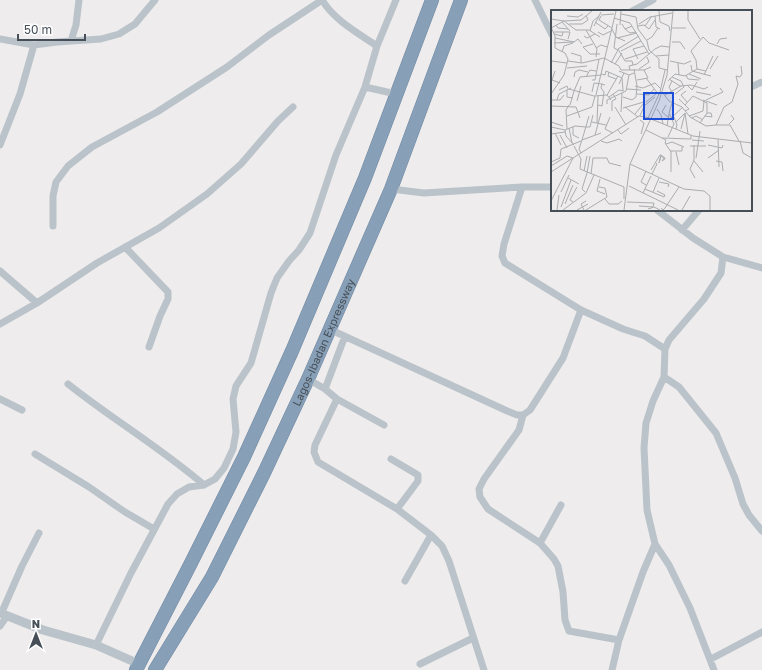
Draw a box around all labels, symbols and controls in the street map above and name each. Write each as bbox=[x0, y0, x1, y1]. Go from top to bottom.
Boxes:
inset map bbox=[551, 10, 752, 211]
scale bar bbox=[18, 16, 85, 42]
text: 50 m bbox=[24, 22, 52, 37]
street label: Lagos-Ibadan Expressway bbox=[289, 277, 357, 408]
north arrow bbox=[16, 614, 56, 654]
text: N bbox=[32, 617, 40, 630]

